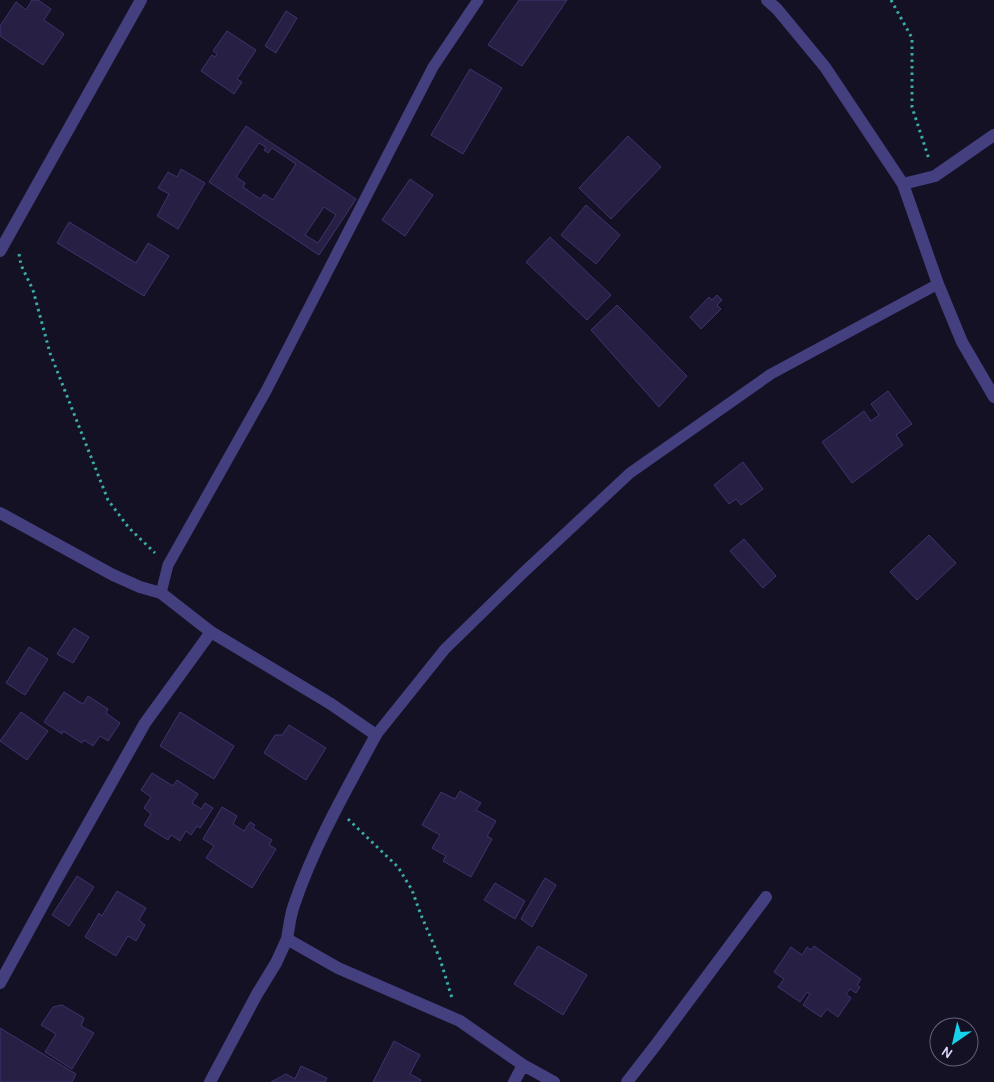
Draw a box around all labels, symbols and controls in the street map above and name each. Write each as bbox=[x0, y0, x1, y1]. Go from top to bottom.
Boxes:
north arrow bbox=[929, 1017, 979, 1067]
text: N bbox=[938, 1043, 956, 1062]

